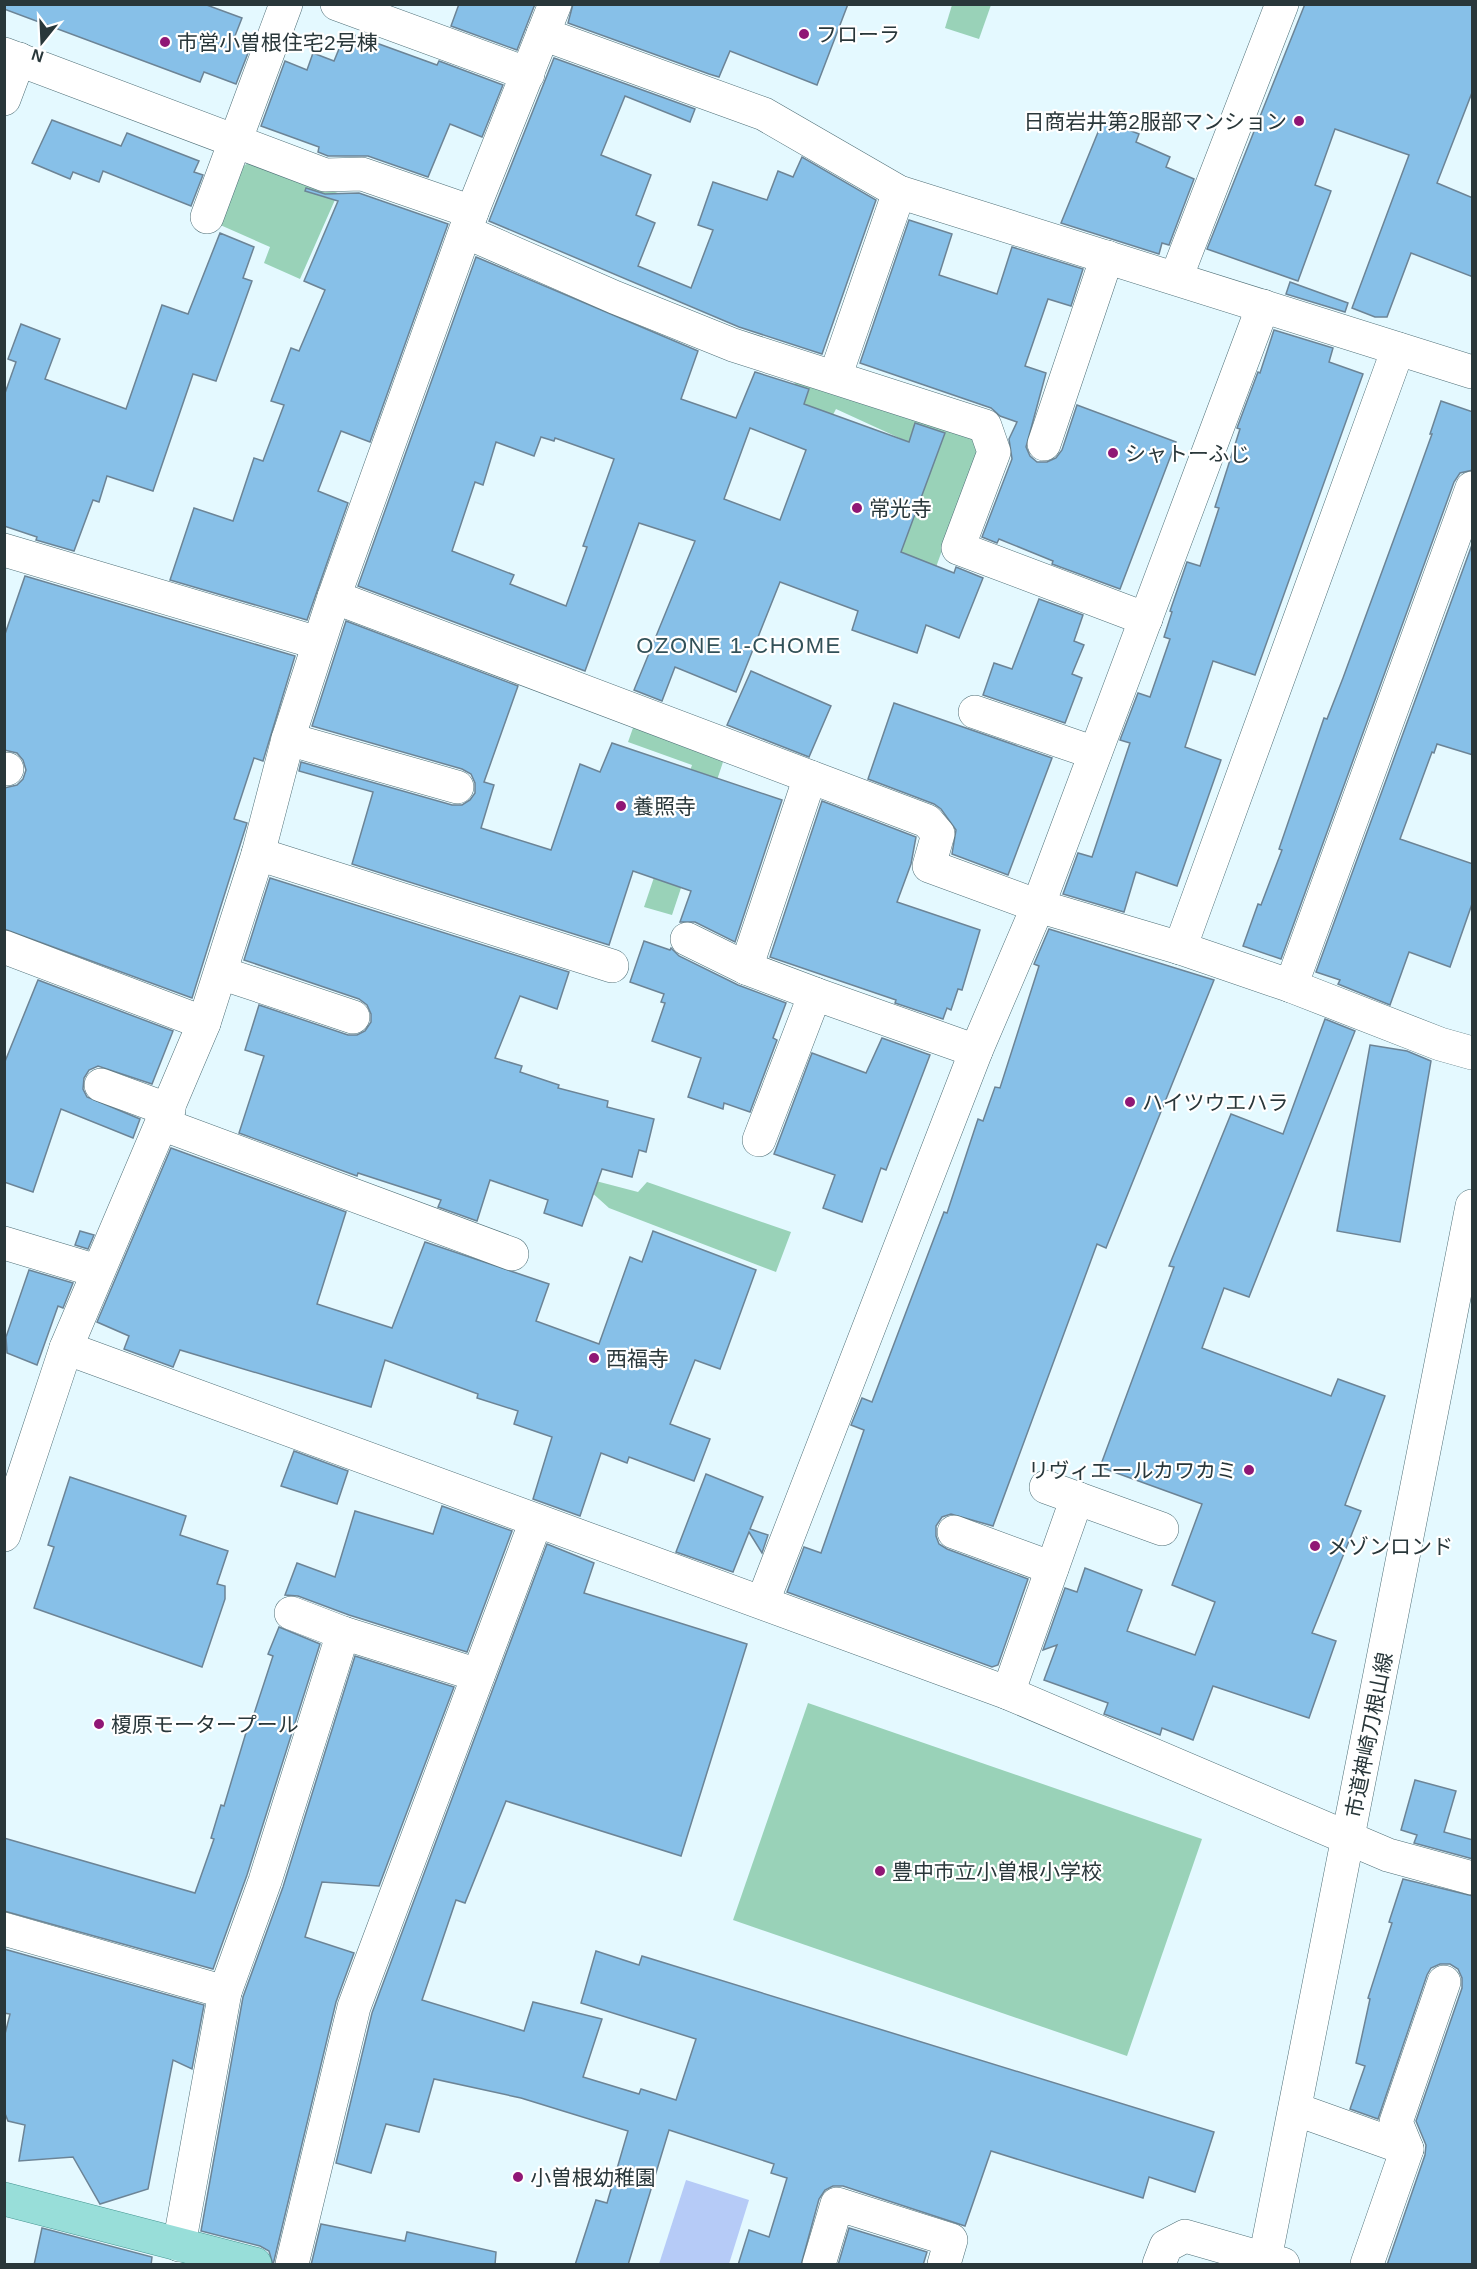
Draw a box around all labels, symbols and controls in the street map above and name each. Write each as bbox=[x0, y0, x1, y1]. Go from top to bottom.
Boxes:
north arrow bbox=[12, 12, 72, 72]
place label: フローラ bbox=[816, 23, 900, 46]
marker: フローラ bbox=[797, 27, 811, 41]
place label: 市営小曽根住宅2号棟 bbox=[177, 31, 378, 54]
marker: 市営小曽根住宅2号棟 bbox=[158, 35, 172, 49]
text: N bbox=[29, 46, 46, 66]
place label: 日商岩井第2服部マンション bbox=[1023, 110, 1287, 133]
marker: 日商岩井第2服部マンション bbox=[1292, 114, 1306, 128]
place label: シャトーふじ bbox=[1125, 442, 1250, 465]
marker: シャトーふじ bbox=[1106, 446, 1120, 460]
place label: 常光寺 bbox=[869, 497, 932, 520]
marker: 常光寺 bbox=[850, 501, 864, 515]
district label: OZONE 1-CHOME bbox=[636, 633, 842, 658]
place label: 養照寺 bbox=[633, 795, 696, 818]
marker: 養照寺 bbox=[614, 799, 628, 813]
place label: ハイツウエハラ bbox=[1142, 1091, 1289, 1114]
marker: ハイツウエハラ bbox=[1123, 1095, 1137, 1109]
place label: 西福寺 bbox=[606, 1347, 669, 1370]
marker: 西福寺 bbox=[587, 1351, 601, 1365]
place label: リヴィエールカワカミ bbox=[1028, 1459, 1237, 1482]
marker: リヴィエールカワカミ bbox=[1242, 1463, 1256, 1477]
place label: メゾンロンド bbox=[1327, 1535, 1453, 1558]
marker: メゾンロンド bbox=[1308, 1539, 1322, 1553]
street label: 市道神崎刀根山線 bbox=[1342, 1650, 1396, 1820]
place label: 榎原モータープール bbox=[111, 1713, 299, 1736]
marker: 榎原モータープール bbox=[92, 1717, 106, 1731]
place label: 豊中市立小曽根小学校 bbox=[892, 1860, 1102, 1883]
marker: 豊中市立小曽根小学校 bbox=[873, 1864, 887, 1878]
place label: 小曽根幼稚園 bbox=[530, 2166, 656, 2189]
marker: 小曽根幼稚園 bbox=[511, 2170, 525, 2184]

